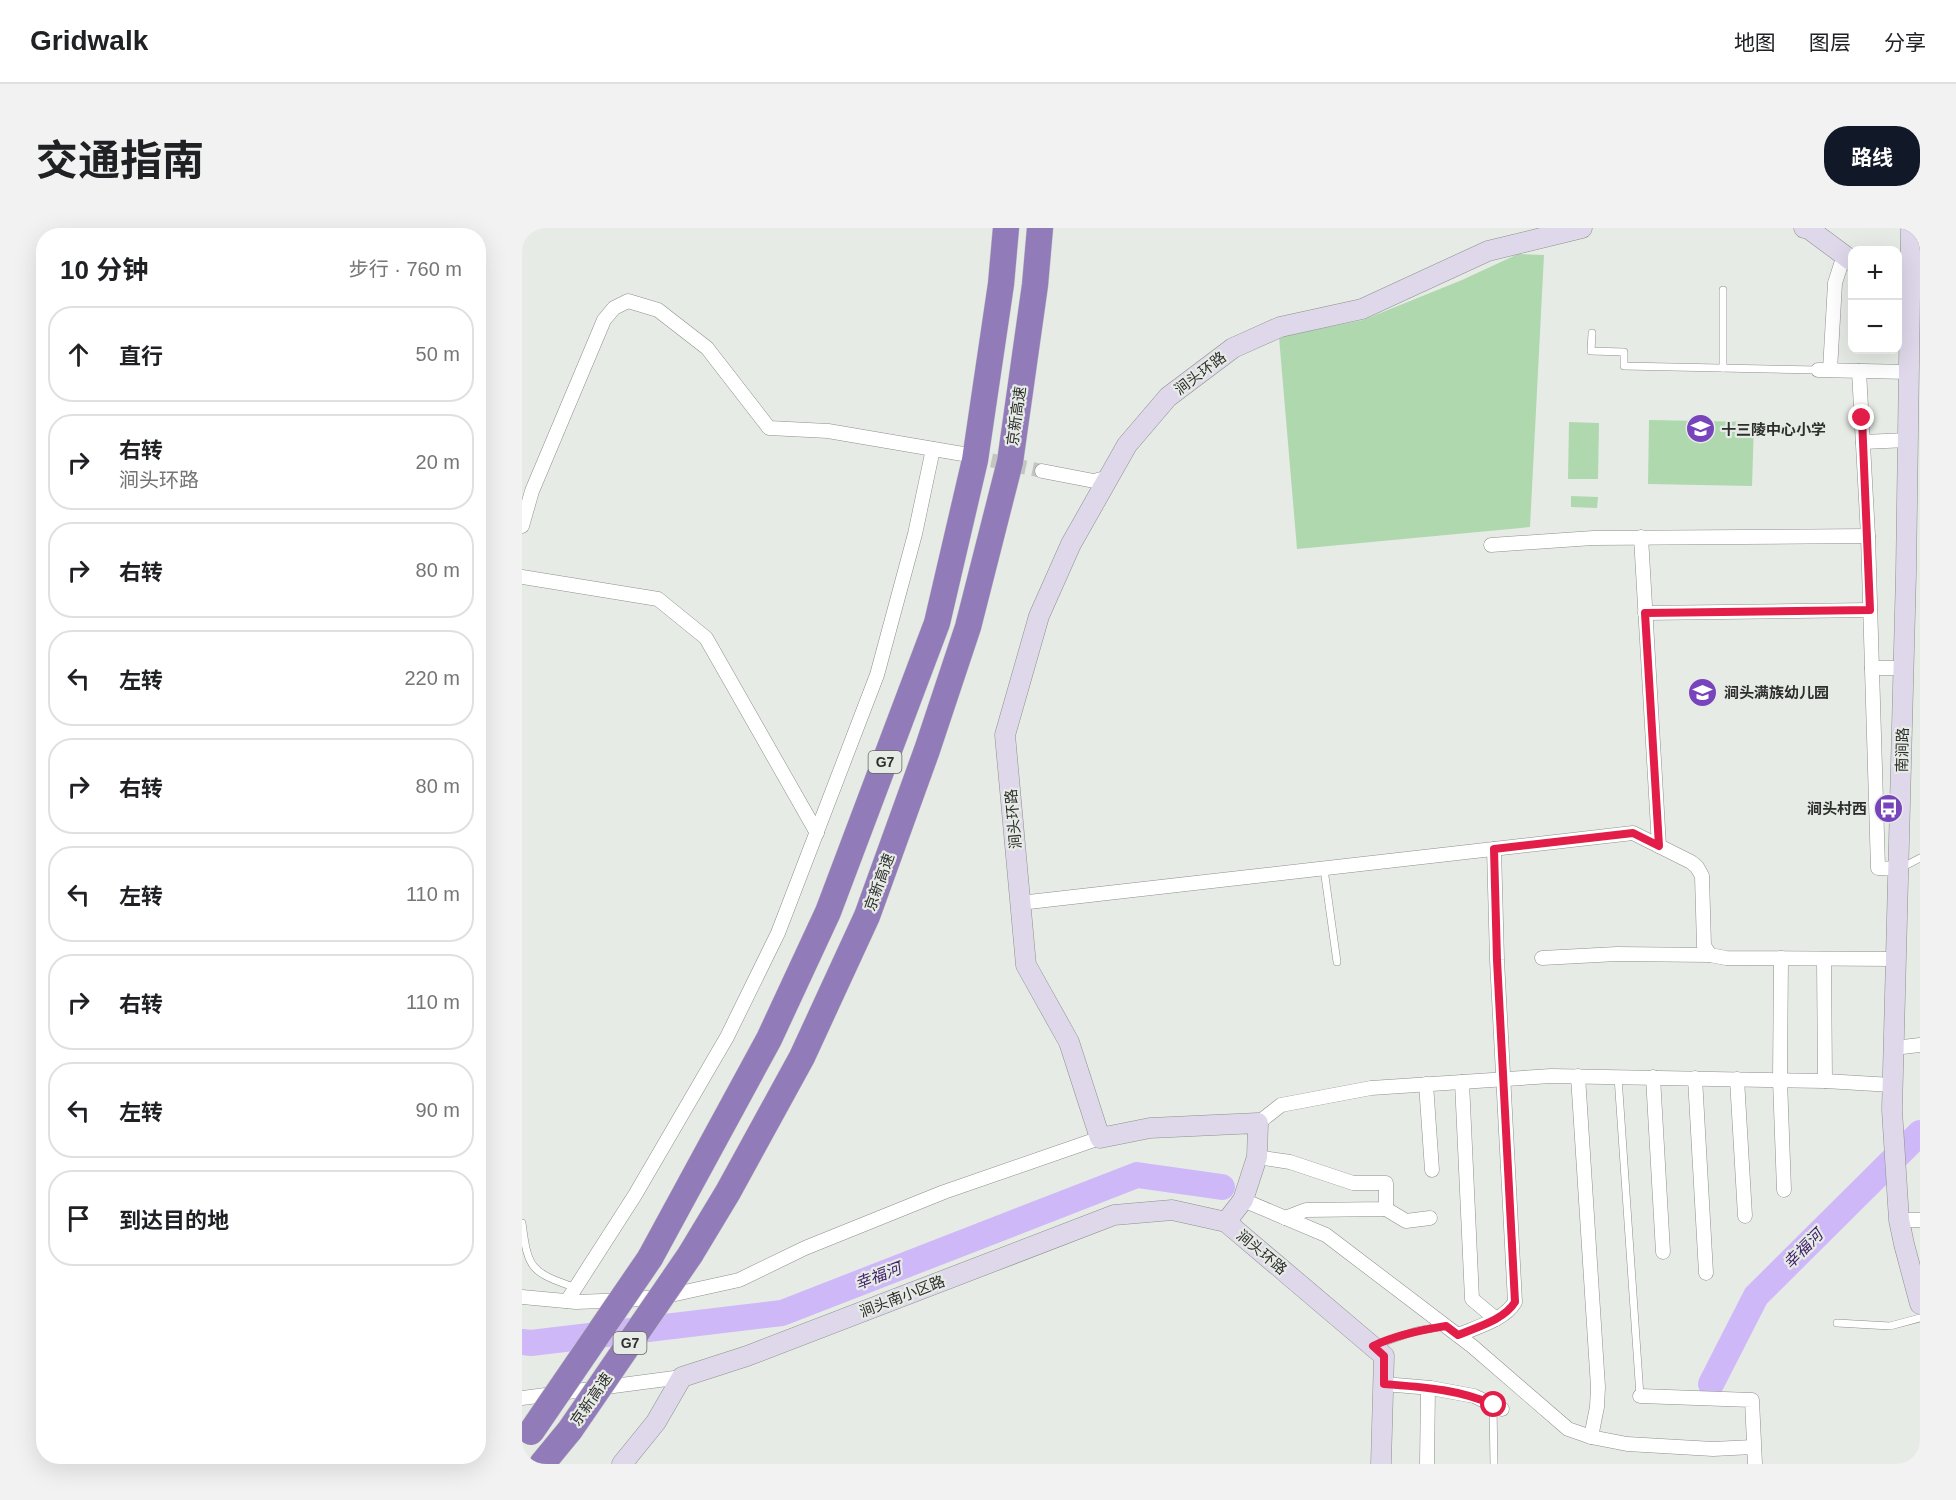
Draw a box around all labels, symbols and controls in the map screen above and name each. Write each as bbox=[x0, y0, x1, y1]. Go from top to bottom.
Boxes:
text: Gridwalk bbox=[30, 25, 148, 56]
text: 地图 bbox=[1734, 31, 1776, 54]
text: 图层 bbox=[1809, 31, 1851, 54]
text: 分享 bbox=[1884, 31, 1926, 54]
button: 路线 bbox=[1824, 126, 1920, 186]
text: 交通指南 bbox=[36, 137, 204, 184]
map controls bbox=[1848, 246, 1902, 354]
button: + bbox=[1848, 246, 1902, 300]
text: 10 分钟 bbox=[60, 255, 148, 285]
text: 步行 · 760 m bbox=[349, 258, 462, 280]
button: − bbox=[1848, 300, 1902, 354]
icon: ahead bbox=[62, 338, 95, 371]
text: 50 m bbox=[416, 343, 460, 365]
text: 直行 bbox=[119, 344, 163, 369]
street label: 涧头环路 bbox=[1171, 348, 1229, 398]
street label: 京新高速 bbox=[1003, 385, 1029, 447]
route end bbox=[1848, 404, 1874, 430]
school or university icon: 十三陵中心小学 bbox=[1684, 413, 1716, 445]
place label: 十三陵中心小学 bbox=[1721, 421, 1826, 438]
text: 右转 bbox=[119, 438, 163, 463]
icon: right bbox=[62, 446, 95, 479]
text: 20 m bbox=[416, 451, 460, 473]
text: 涧头环路 bbox=[119, 469, 199, 491]
icon: right bbox=[62, 554, 95, 587]
text: 80 m bbox=[416, 559, 460, 581]
text: 右转 bbox=[119, 560, 163, 585]
icon: left bbox=[62, 662, 95, 695]
text: 220 m bbox=[404, 667, 460, 689]
text: 左转 bbox=[119, 668, 163, 693]
school or university icon: 涧头满族幼儿园 bbox=[1687, 676, 1719, 708]
place label: 涧头满族幼儿园 bbox=[1724, 684, 1829, 701]
street label: 南涧路 bbox=[1893, 727, 1911, 773]
road number: G7 bbox=[868, 751, 902, 773]
icon: right bbox=[62, 770, 95, 803]
text: 80 m bbox=[416, 775, 460, 797]
text: 右转 bbox=[119, 776, 163, 801]
street label: 涧头环路 bbox=[1002, 788, 1024, 850]
bus stop icon: 涧头村西 bbox=[1872, 792, 1904, 824]
place label: 涧头村西 bbox=[1807, 800, 1867, 817]
street label: 京新高速 bbox=[861, 851, 897, 913]
icon: left bbox=[62, 878, 95, 911]
text: 110 m bbox=[406, 883, 460, 905]
text: 左转 bbox=[119, 884, 163, 909]
icon: right bbox=[62, 986, 95, 1019]
text: 110 m bbox=[406, 991, 460, 1013]
text: 右转 bbox=[119, 992, 163, 1017]
icon: left bbox=[62, 1094, 95, 1127]
text: 90 m bbox=[416, 1099, 460, 1121]
text: 左转 bbox=[119, 1100, 163, 1125]
icon: arrive bbox=[62, 1202, 95, 1235]
text: 到达目的地 bbox=[119, 1208, 229, 1233]
water label: 幸福河 bbox=[1780, 1224, 1828, 1272]
street label: 涧头环路 bbox=[1234, 1226, 1290, 1278]
water label: 幸福河 bbox=[853, 1258, 906, 1293]
street label: 涧头南小区路 bbox=[857, 1272, 947, 1320]
road number: G7 bbox=[614, 1332, 646, 1354]
street label: 京新高速 bbox=[567, 1370, 615, 1428]
route start bbox=[1480, 1391, 1506, 1417]

